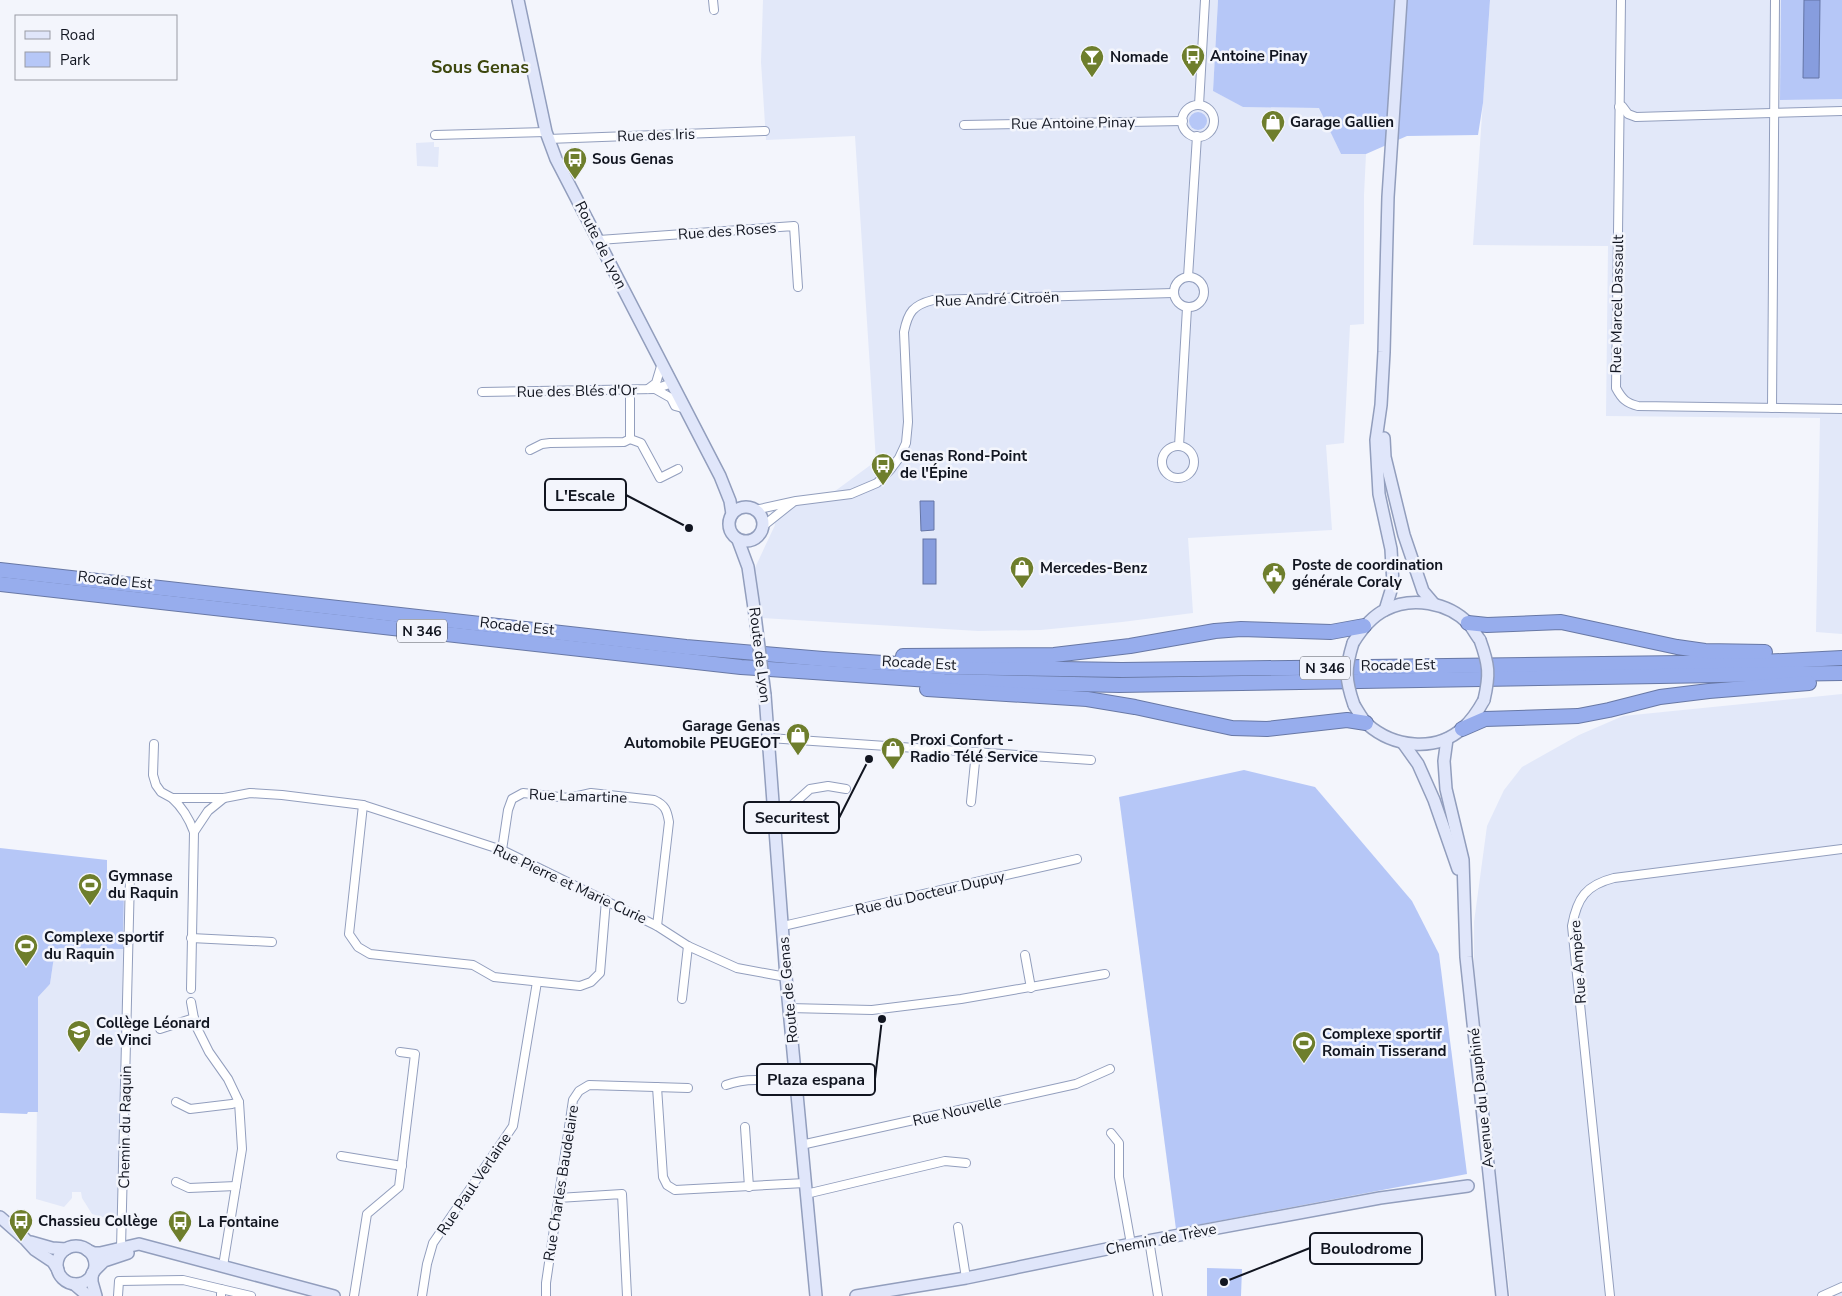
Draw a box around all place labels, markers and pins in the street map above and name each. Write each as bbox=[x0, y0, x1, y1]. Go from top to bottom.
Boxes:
bus stop icon: Antoine Pinay bbox=[1180, 43, 1206, 77]
bar icon: Nomade bbox=[1079, 44, 1105, 78]
place label: Antoine Pinay bbox=[1210, 46, 1308, 66]
place label: Nomade bbox=[1110, 47, 1168, 67]
shop icon: Garage Gallien bbox=[1260, 109, 1286, 143]
place label: Garage Gallien bbox=[1290, 112, 1394, 132]
bus stop icon: Sous Genas bbox=[562, 146, 588, 180]
place label: Sous Genas bbox=[592, 149, 674, 169]
place label: Genas Rond-Point de l'Épine bbox=[900, 446, 1027, 483]
bus stop icon: Genas Rond-Point de l'Épine bbox=[870, 452, 896, 486]
callout: L'Escale bbox=[545, 479, 626, 510]
shop icon: Mercedes-Benz bbox=[1009, 555, 1035, 589]
place label: Poste de coordination générale Coraly bbox=[1292, 555, 1443, 592]
place label: Mercedes-Benz bbox=[1040, 558, 1147, 578]
public building icon: Poste de coordination générale Coraly bbox=[1261, 561, 1287, 595]
place label: Garage Genas Automobile PEUGEOT bbox=[624, 716, 781, 753]
shop icon: Garage Genas Automobile PEUGEOT bbox=[785, 722, 811, 756]
place label: Proxi Confort - Radio Télé Service bbox=[910, 730, 1038, 767]
shop icon: Proxi Confort - Radio Télé Service bbox=[880, 736, 906, 770]
callout: Securitest bbox=[744, 802, 839, 833]
place label: Gymnase du Raquin bbox=[108, 866, 178, 903]
sports icon: Gymnase du Raquin bbox=[77, 872, 103, 906]
place label: Complexe sportif du Raquin bbox=[44, 927, 164, 964]
sports icon: Complexe sportif du Raquin bbox=[13, 933, 39, 967]
place label: Collège Léonard de Vinci bbox=[96, 1013, 210, 1050]
school or university icon: Collège Léonard de Vinci bbox=[66, 1019, 92, 1053]
place label: Complexe sportif Romain Tisserand bbox=[1322, 1024, 1446, 1061]
sports icon: Complexe sportif Romain Tisserand bbox=[1291, 1030, 1317, 1064]
callout: Plaza espana bbox=[757, 1064, 875, 1095]
bus stop icon: Chassieu Collège bbox=[8, 1208, 34, 1242]
bus stop icon: La Fontaine bbox=[167, 1209, 193, 1243]
place label: Chassieu Collège bbox=[38, 1211, 158, 1231]
place label: La Fontaine bbox=[198, 1212, 279, 1232]
callout: Boulodrome bbox=[1310, 1233, 1422, 1264]

